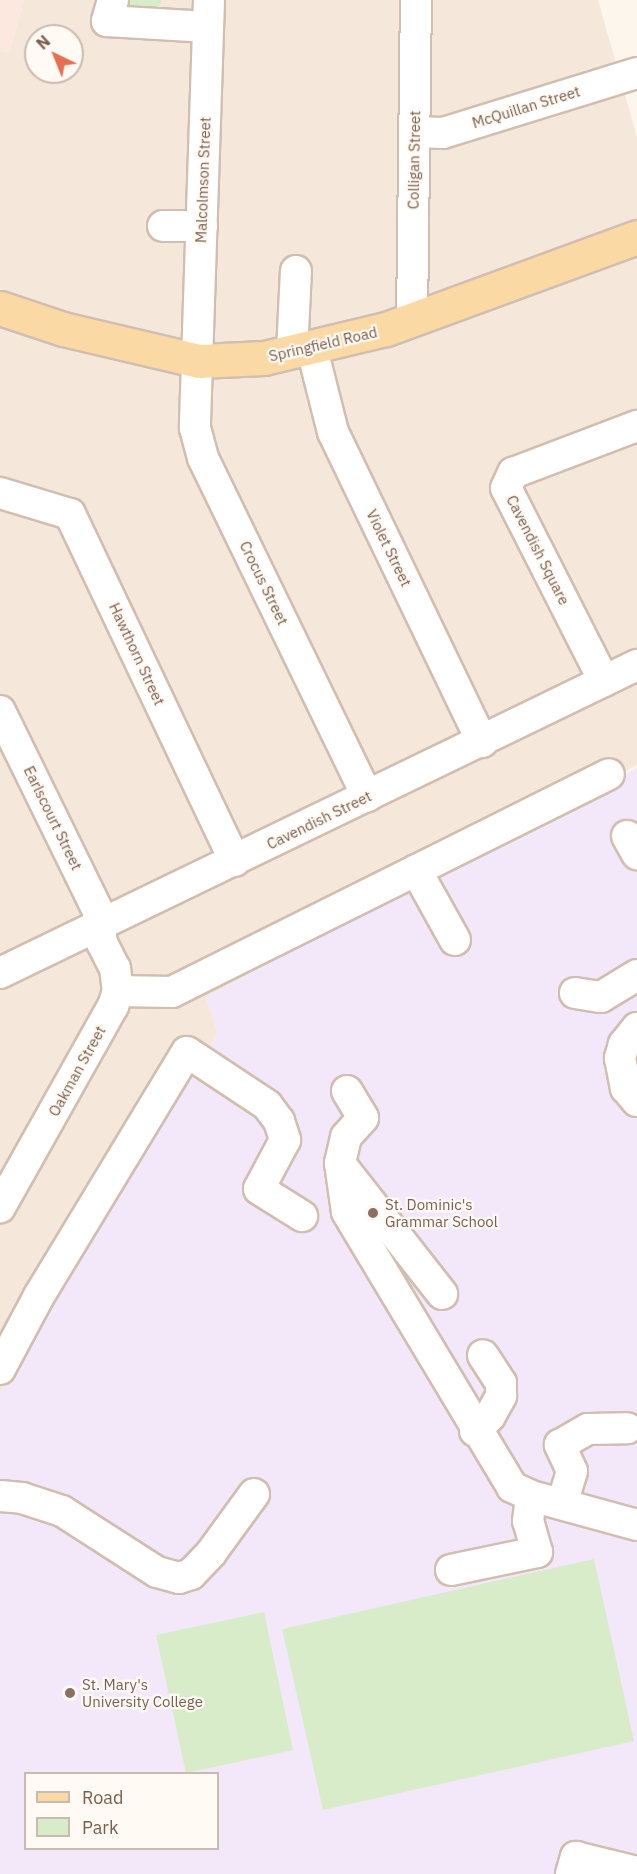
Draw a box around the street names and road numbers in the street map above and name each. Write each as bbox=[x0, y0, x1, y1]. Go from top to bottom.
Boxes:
street label: McQuillan Street bbox=[470, 82, 582, 132]
street label: Colligan Street bbox=[404, 111, 424, 209]
street label: Malcolmson Street bbox=[192, 117, 214, 243]
street label: Springfield Road bbox=[267, 323, 379, 365]
street label: Cavendish Square bbox=[503, 492, 573, 608]
street label: Violet Street bbox=[363, 507, 415, 589]
street label: Crocus Street bbox=[236, 538, 292, 628]
street label: Hawthorn Street bbox=[105, 600, 169, 708]
street label: Earlscourt Street bbox=[20, 763, 86, 873]
street label: Cavendish Street bbox=[264, 787, 374, 853]
street label: Oakman Street bbox=[45, 1023, 109, 1119]

